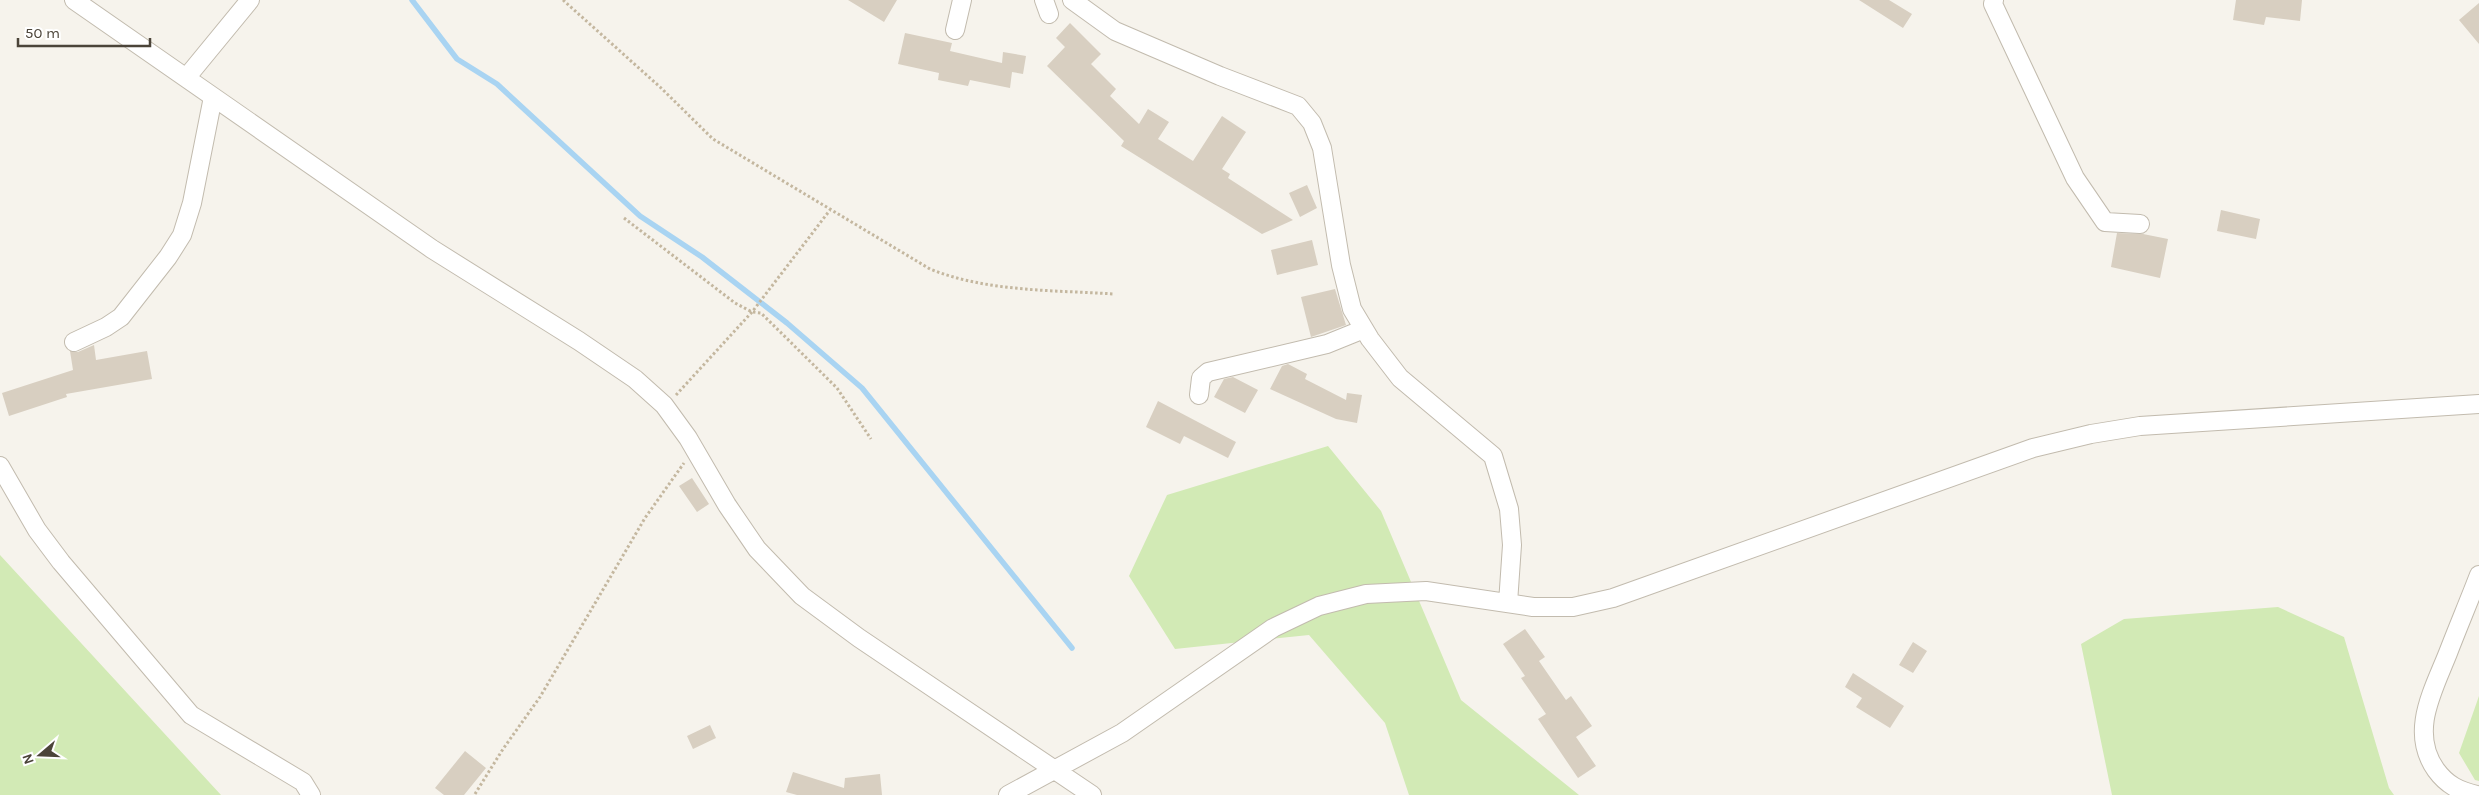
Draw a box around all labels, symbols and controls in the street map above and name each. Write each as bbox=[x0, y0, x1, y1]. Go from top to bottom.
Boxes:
scale bar bbox=[18, 15, 150, 47]
text: 50 m bbox=[25, 24, 60, 42]
north arrow bbox=[15, 730, 65, 780]
text: N bbox=[19, 752, 38, 767]

